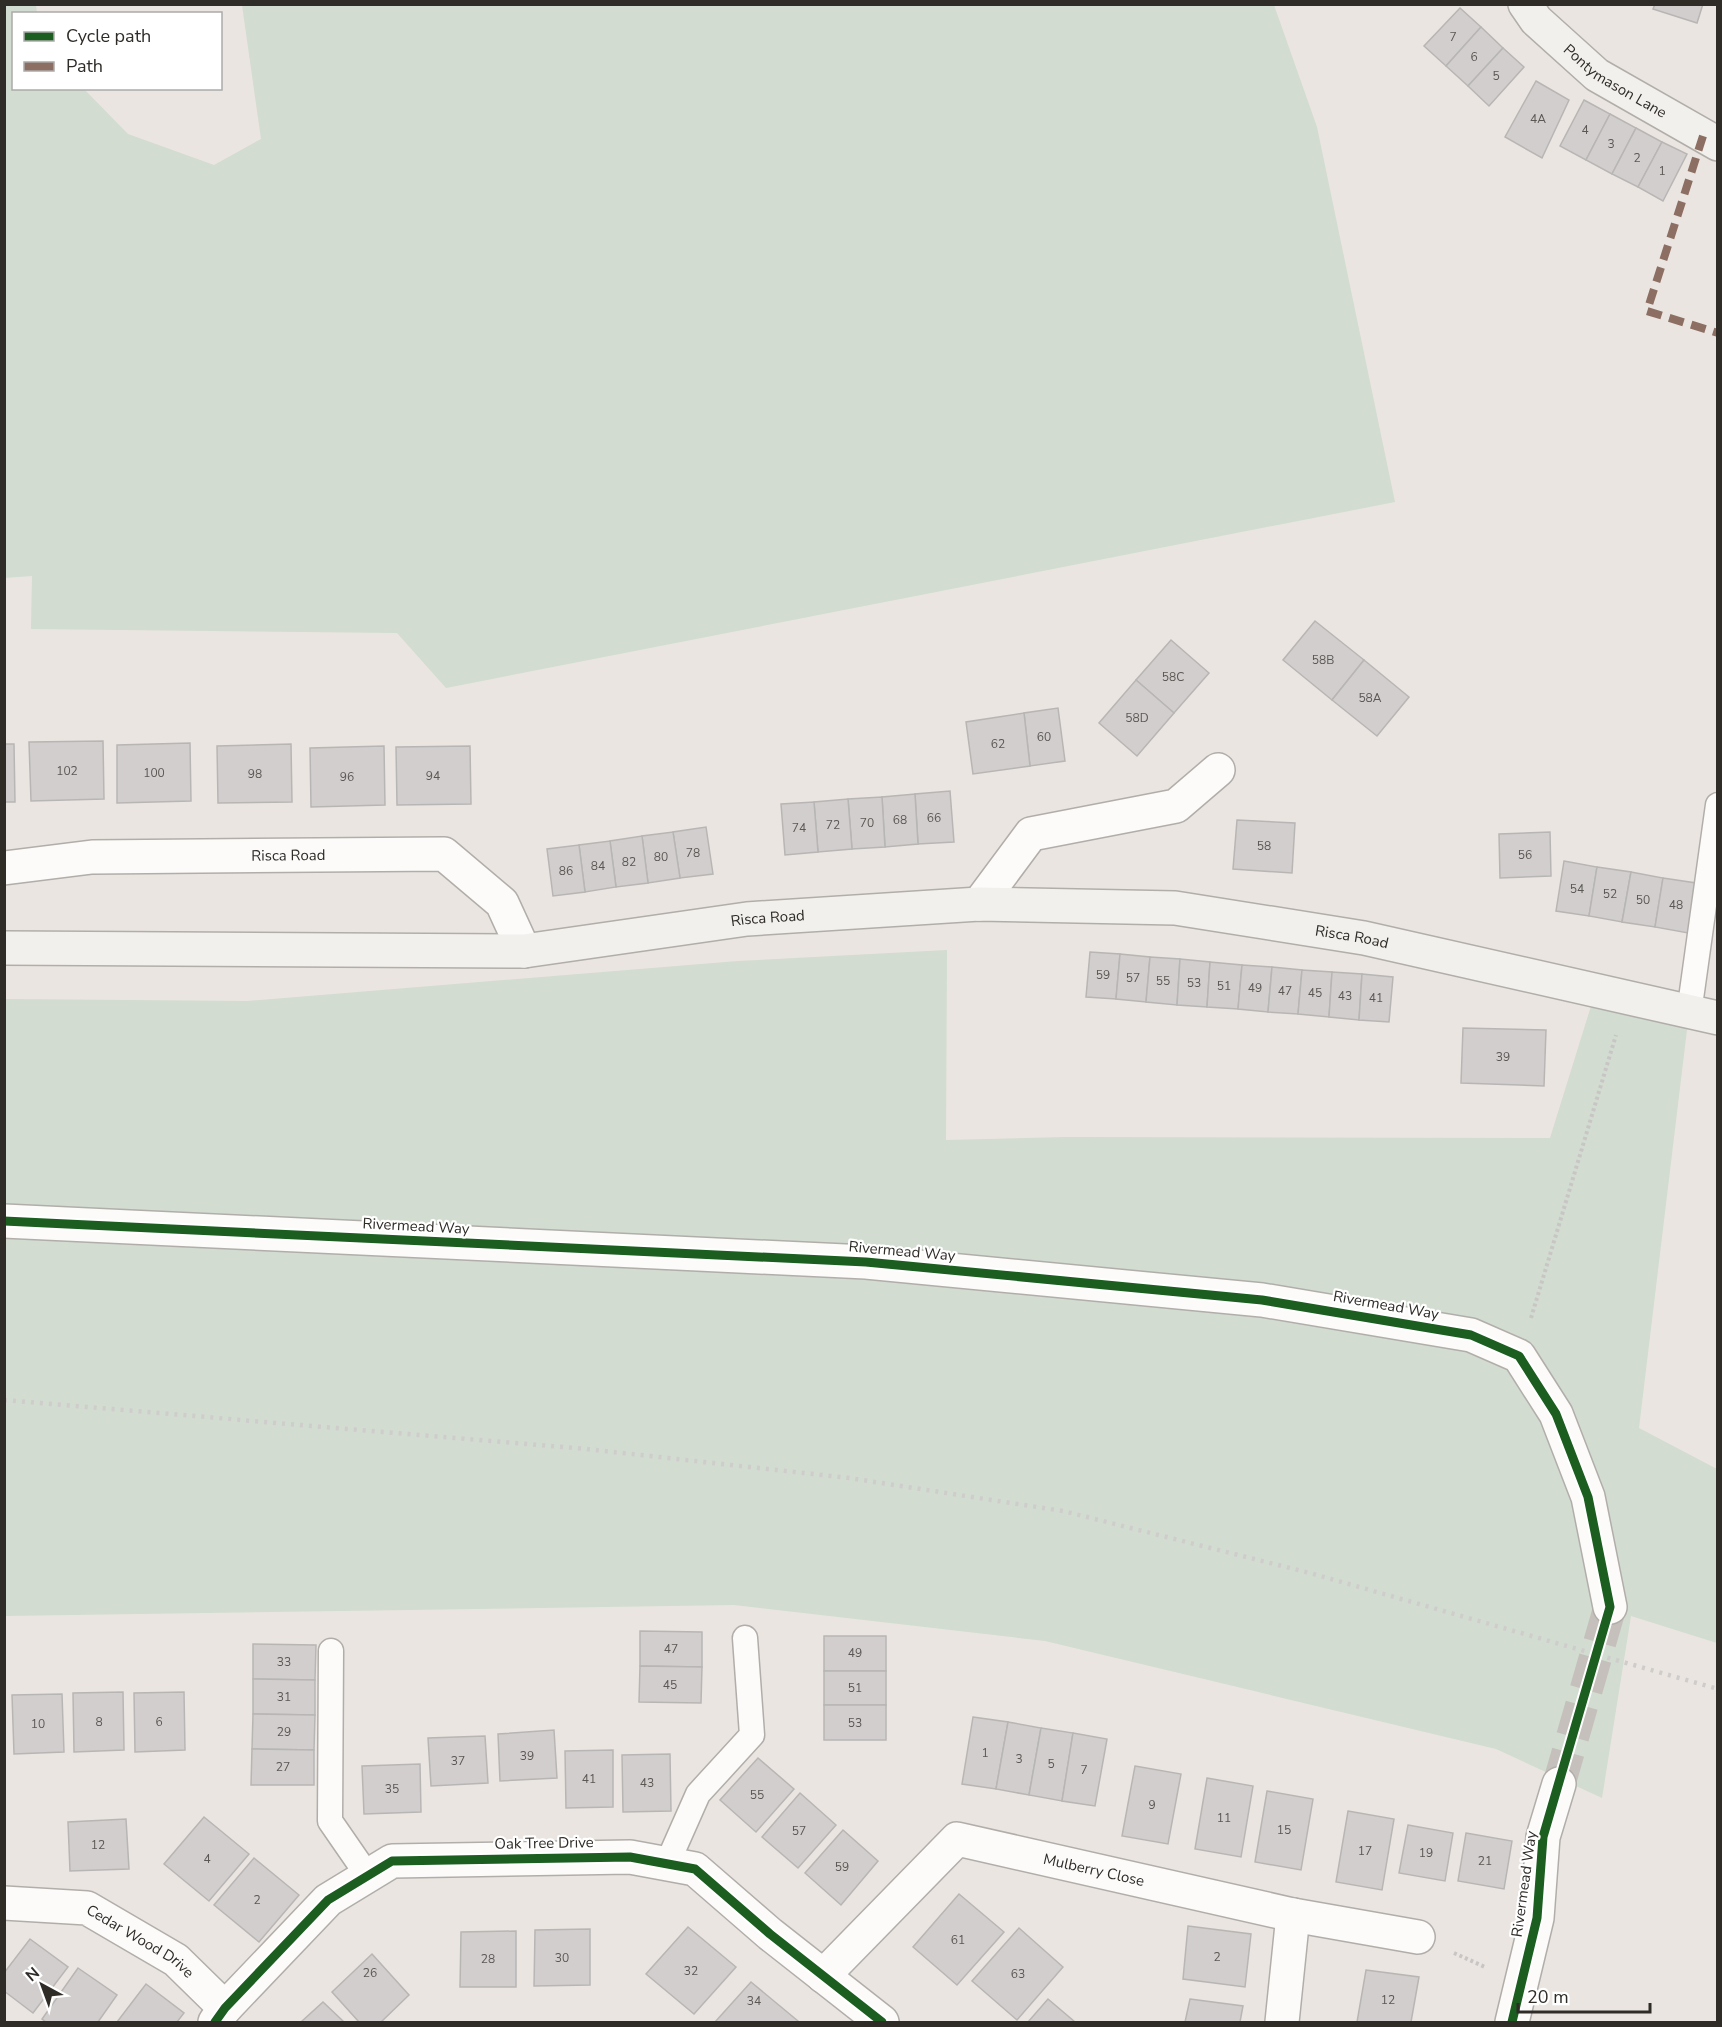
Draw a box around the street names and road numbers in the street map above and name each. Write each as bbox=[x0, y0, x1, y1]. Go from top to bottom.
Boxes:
street label: Pontymason Lane bbox=[1559, 40, 1670, 123]
street label: Risca Road bbox=[251, 845, 326, 866]
street label: Risca Road bbox=[729, 905, 805, 931]
street label: Risca Road bbox=[1314, 920, 1391, 953]
street label: Rivermead Way bbox=[362, 1213, 470, 1239]
street label: Rivermead Way bbox=[848, 1236, 957, 1266]
street label: Rivermead Way bbox=[1332, 1286, 1441, 1324]
street label: Rivermead Way bbox=[1507, 1829, 1541, 1938]
street label: Oak Tree Drive bbox=[494, 1832, 594, 1854]
street label: Mulberry Close bbox=[1041, 1849, 1146, 1891]
street label: Cedar Wood Drive bbox=[83, 1900, 199, 1982]

